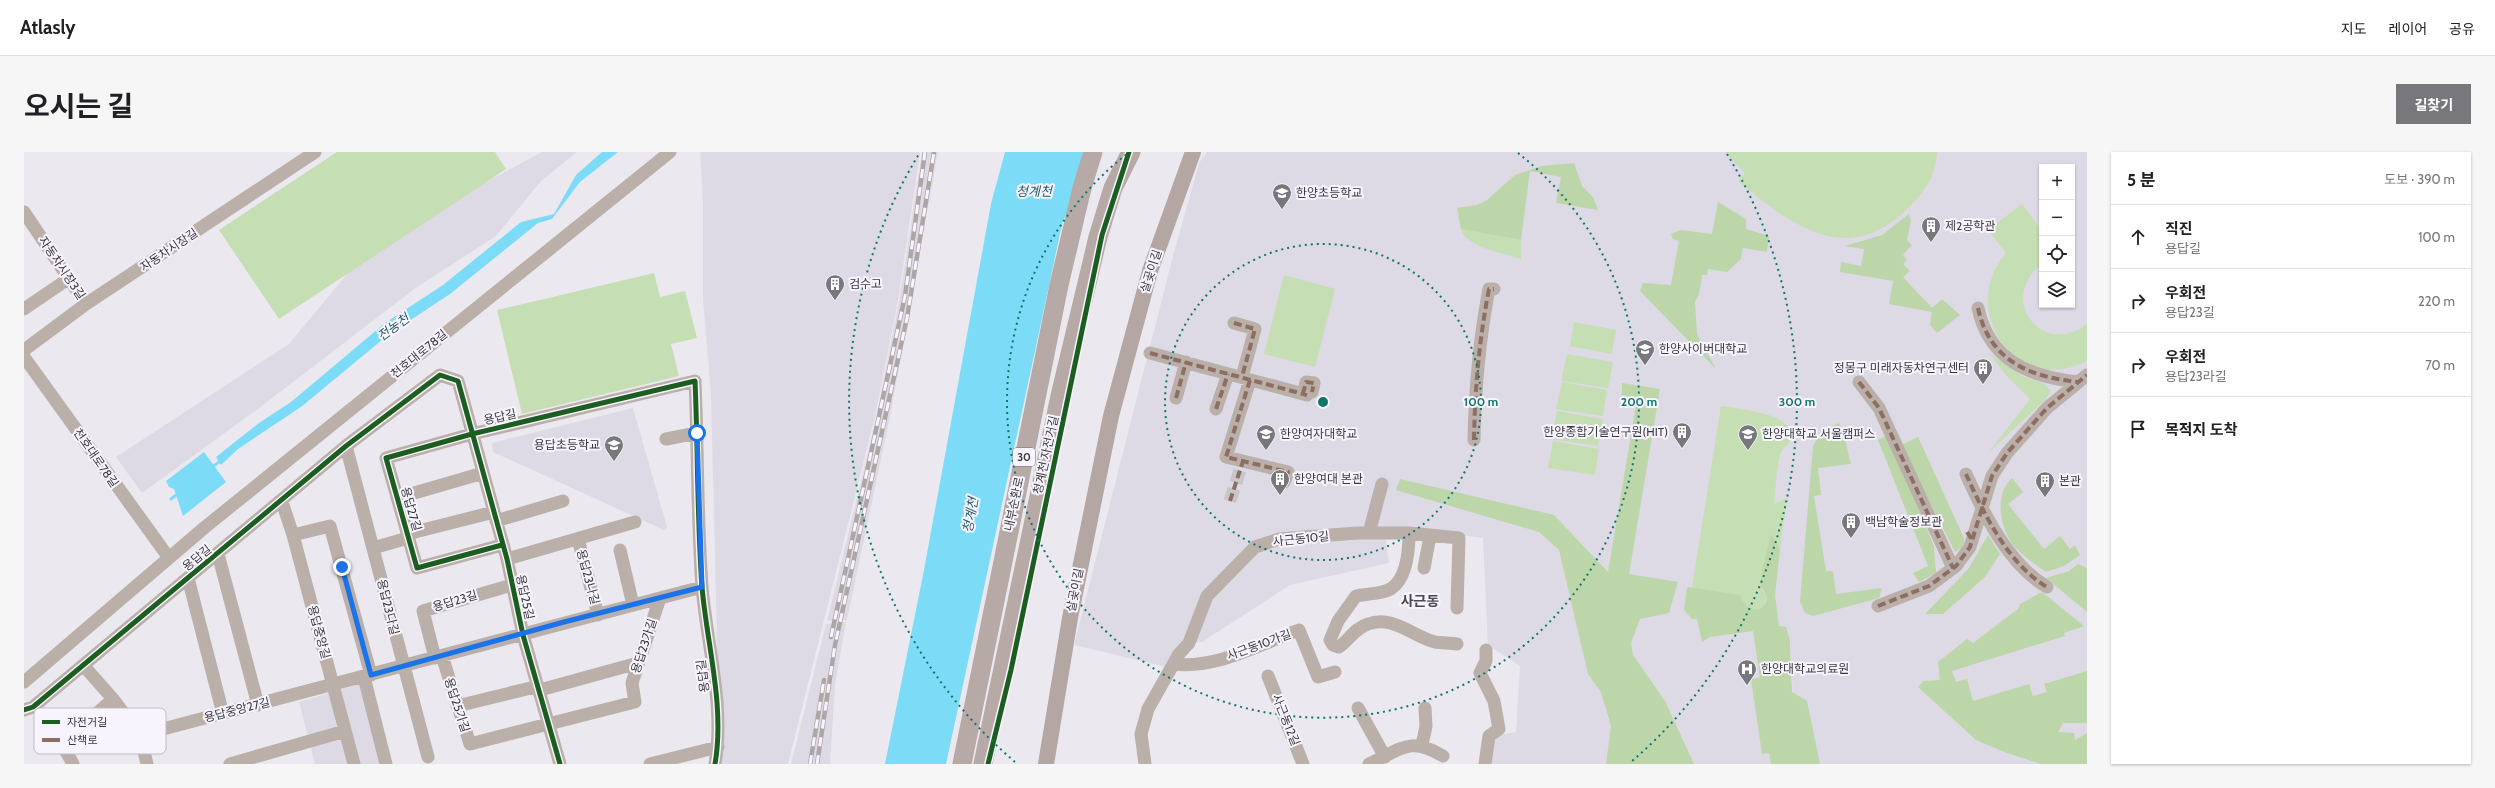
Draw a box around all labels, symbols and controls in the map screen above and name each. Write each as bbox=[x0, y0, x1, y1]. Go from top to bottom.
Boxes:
text: Atlasly bbox=[20, 16, 76, 39]
text: 지도 bbox=[2341, 20, 2367, 38]
text: 레이어 bbox=[2389, 20, 2427, 38]
text: 공유 bbox=[2449, 20, 2475, 38]
button: 길찾기 bbox=[2396, 84, 2471, 124]
text: 오시는 길 bbox=[24, 89, 133, 123]
map controls bbox=[2039, 164, 2075, 308]
button: + bbox=[2039, 164, 2075, 200]
text: 5 분 bbox=[2127, 170, 2156, 190]
text: 도보 · 390 m bbox=[2384, 171, 2455, 187]
school or university icon: 한양초등학교 bbox=[1271, 182, 1293, 210]
water label: 청계천 bbox=[1016, 183, 1053, 199]
place label: 한양초등학교 bbox=[1296, 185, 1362, 200]
button: − bbox=[2039, 200, 2075, 236]
building icon: 제2공학관 bbox=[1920, 215, 1942, 243]
place label: 제2공학관 bbox=[1945, 218, 1995, 233]
text: 직진 bbox=[2165, 220, 2193, 238]
street label: 자동차시장길 bbox=[137, 225, 200, 274]
icon: ahead bbox=[2127, 226, 2149, 248]
text: 100 m bbox=[2418, 229, 2455, 245]
street label: 자동차시장3길 bbox=[36, 233, 89, 302]
button: locate bbox=[2039, 236, 2075, 272]
text: 용답길 bbox=[2165, 240, 2201, 256]
street label: 살곶이길 bbox=[1137, 248, 1164, 294]
button: layers bbox=[2039, 272, 2075, 308]
building icon: 검수고 bbox=[824, 273, 846, 301]
place label: 검수고 bbox=[849, 276, 882, 291]
text: 우회전 bbox=[2165, 284, 2206, 302]
icon: right bbox=[2127, 290, 2149, 312]
text: 220 m bbox=[2418, 293, 2455, 309]
text: 용답23길 bbox=[2165, 304, 2215, 320]
water label: 전농천 bbox=[374, 309, 413, 344]
street label: 천호대로78길 bbox=[387, 326, 450, 381]
school or university icon: 한양사이버대학교 bbox=[1634, 338, 1656, 366]
place label: 한양사이버대학교 bbox=[1659, 341, 1747, 356]
text: 우회전 bbox=[2165, 348, 2206, 366]
icon: right bbox=[2127, 354, 2149, 376]
building icon: 정몽구 미래자동차연구센터 bbox=[1972, 357, 1994, 385]
text: 70 m bbox=[2425, 357, 2455, 373]
place label: 정몽구 미래자동차연구센터 bbox=[1834, 360, 1969, 375]
text: 용답23라길 bbox=[2165, 368, 2227, 384]
text: 100 m bbox=[1464, 394, 1498, 409]
text: 200 m bbox=[1621, 394, 1657, 409]
text: 300 m bbox=[1779, 394, 1815, 409]
centre of rings bbox=[1316, 395, 1330, 409]
street label: 용답길 bbox=[482, 405, 518, 428]
street label: 청계천 자전거길 bbox=[1030, 414, 1061, 496]
icon: arrive bbox=[2127, 418, 2149, 440]
building icon: 한양종합기술연구원(HIT) bbox=[1671, 421, 1693, 449]
text: 목적지 도착 bbox=[2165, 421, 2237, 439]
school or university icon: 한양여자대학교 bbox=[1255, 423, 1277, 451]
school or university icon: 한양대학교 서울캠퍼스 bbox=[1737, 423, 1759, 451]
route start bbox=[688, 424, 706, 442]
place label: 한양종합기술연구원(HIT) bbox=[1543, 424, 1668, 439]
street label: 천호대로78길 bbox=[71, 425, 122, 490]
place label: 한양여자대학교 bbox=[1280, 426, 1357, 441]
place label: 한양대학교 서울캠퍼스 bbox=[1762, 426, 1875, 441]
school or university icon: 용답초등학교 bbox=[603, 434, 625, 462]
place label: 용답초등학교 bbox=[534, 437, 600, 452]
road number: 30 bbox=[1013, 448, 1035, 466]
building icon: 한양여대 본관 bbox=[1269, 468, 1291, 496]
building icon: 본관 bbox=[2034, 470, 2056, 498]
place label: 한양여대 본관 bbox=[1294, 471, 1363, 486]
place label: 본관 bbox=[2059, 473, 2081, 488]
street label: 내부순환로 bbox=[1000, 475, 1027, 532]
street label: 용답27길 bbox=[398, 485, 425, 533]
water label: 청계천 bbox=[959, 495, 981, 534]
building icon: 백남학술정보관 bbox=[1840, 511, 1862, 539]
place label: 백남학술정보관 bbox=[1865, 514, 1942, 529]
street label: 사근동10길 bbox=[1272, 528, 1330, 549]
street label: 용답길 bbox=[179, 541, 214, 574]
street label: 용답23나길 bbox=[574, 547, 603, 606]
route end bbox=[333, 558, 351, 576]
street label: 살곶이길 bbox=[1063, 567, 1086, 613]
street label: 용답25길 bbox=[513, 573, 538, 621]
street label: 용답23다길 bbox=[374, 577, 403, 636]
street label: 용답23길 bbox=[431, 587, 479, 614]
district label: 사근동 bbox=[1401, 592, 1439, 610]
street label: 용답중앙길 bbox=[305, 603, 334, 660]
street label: 용답23가길 bbox=[628, 616, 659, 675]
street label: 사근동10가길 bbox=[1225, 626, 1293, 663]
hospital icon: 한양대학교의료원 bbox=[1736, 658, 1758, 686]
street label: 용답길 bbox=[693, 659, 712, 693]
place label: 한양대학교의료원 bbox=[1761, 661, 1849, 676]
street label: 용답25가길 bbox=[442, 675, 473, 734]
street label: 사근동12길 bbox=[1269, 692, 1304, 748]
street label: 용답중앙27길 bbox=[202, 694, 271, 725]
legend bbox=[34, 708, 166, 754]
text: 자전거길 bbox=[67, 715, 107, 729]
text: 산책로 bbox=[67, 733, 97, 747]

